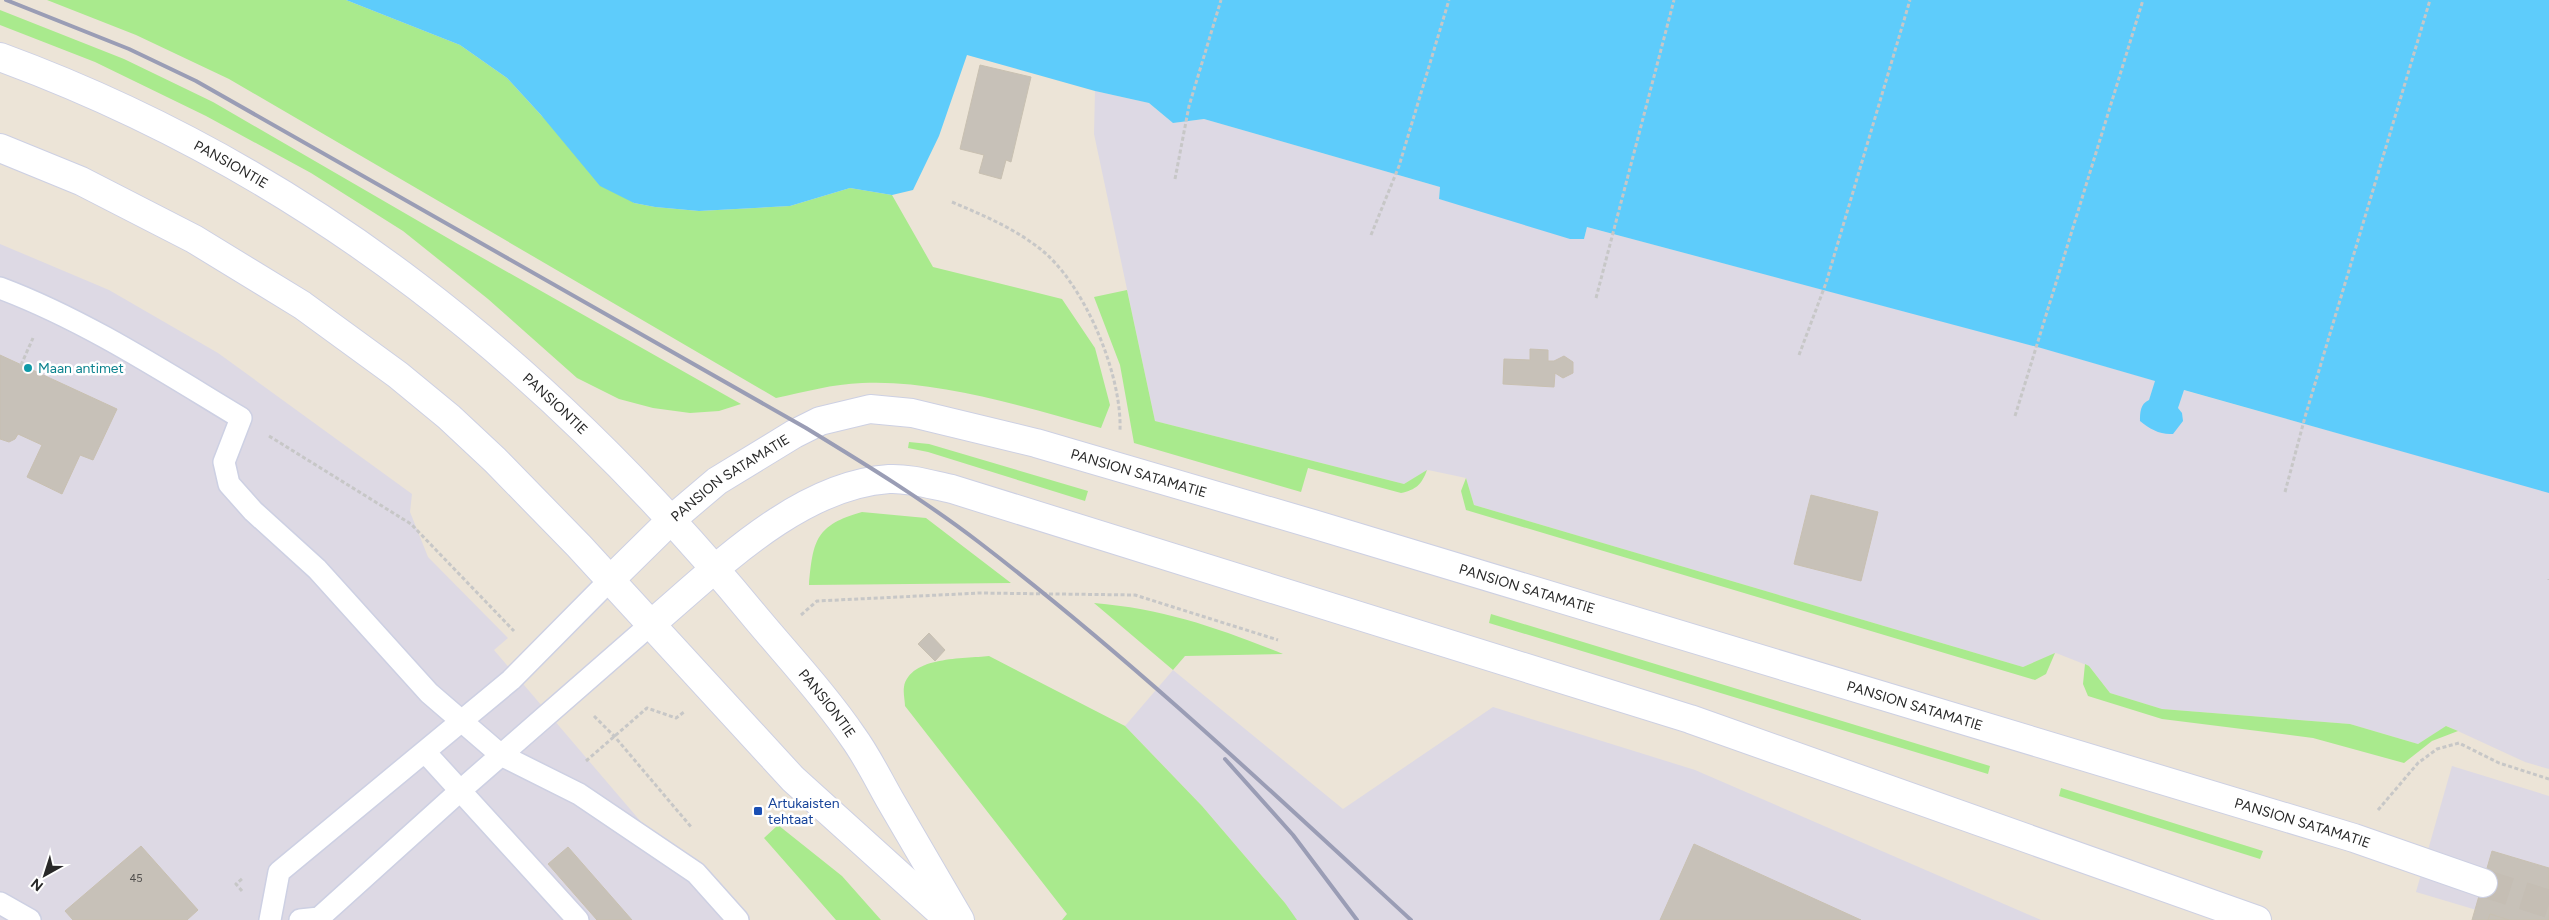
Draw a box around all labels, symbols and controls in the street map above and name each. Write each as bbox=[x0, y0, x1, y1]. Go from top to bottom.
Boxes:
street label: PANSIONTIE bbox=[191, 137, 271, 192]
place label: Maan antimet bbox=[38, 360, 124, 377]
marker: Maan antimet bbox=[22, 362, 34, 374]
street label: PANSIONTIE bbox=[519, 370, 591, 438]
street label: PANSION SATAMATIE bbox=[668, 431, 793, 525]
street label: PANSION SATAMATIE bbox=[1069, 446, 1209, 502]
street label: PANSION SATAMATIE bbox=[1457, 561, 1597, 618]
street label: PANSIONTIE bbox=[795, 666, 859, 741]
street label: PANSION SATAMATIE bbox=[1845, 677, 1985, 735]
street label: PANSION SATAMATIE bbox=[2232, 794, 2373, 852]
place label: Artukaisten tehtaat bbox=[768, 795, 840, 828]
marker: Artukaisten tehtaat bbox=[752, 805, 764, 817]
north arrow bbox=[20, 850, 70, 900]
house number: 45 bbox=[129, 872, 143, 885]
text: N bbox=[28, 875, 47, 895]

